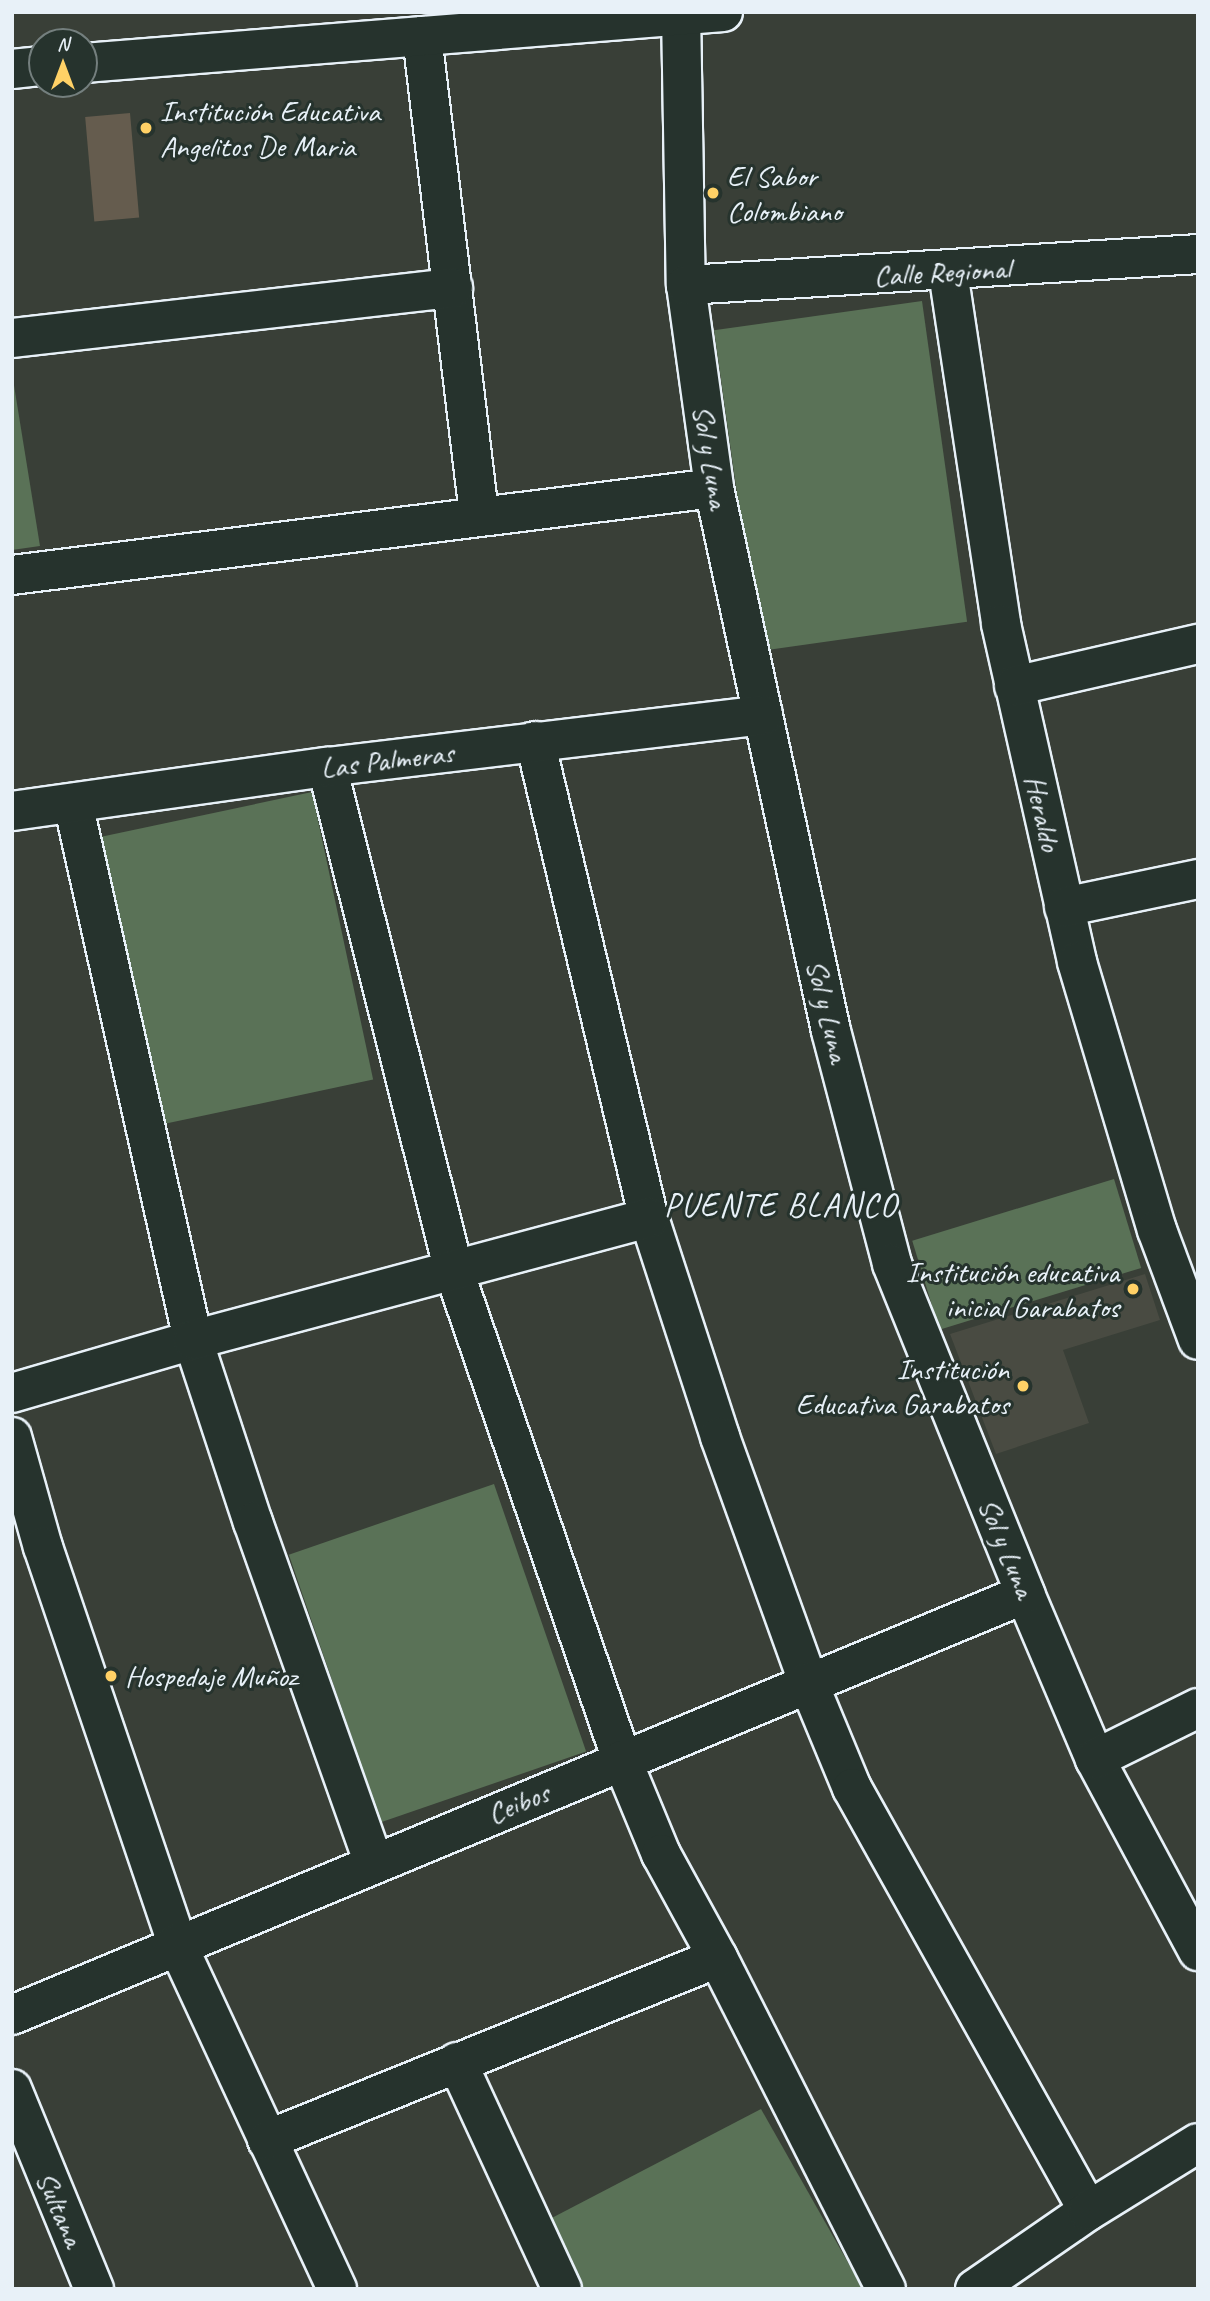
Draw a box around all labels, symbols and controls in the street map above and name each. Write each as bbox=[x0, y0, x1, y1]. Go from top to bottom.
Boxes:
north arrow bbox=[28, 28, 98, 98]
text: N bbox=[57, 32, 69, 56]
place label: Institución Educativa Angelitos De Maria bbox=[160, 93, 379, 164]
marker: Institución Educativa Angelitos De Maria bbox=[138, 120, 154, 136]
place label: El Sabor Colombiano bbox=[727, 158, 842, 228]
marker: El Sabor Colombiano bbox=[705, 185, 721, 201]
street label: Calle Regional bbox=[872, 250, 1012, 294]
street label: Sol y Luna bbox=[685, 403, 737, 511]
street label: Las Palmeras bbox=[317, 734, 457, 786]
street label: Heraldo bbox=[1017, 771, 1069, 855]
street label: Sol y Luna bbox=[799, 957, 857, 1065]
district label: PUENTE BLANCO bbox=[667, 1186, 895, 1226]
place label: Institución educativa inicial Garabatos bbox=[906, 1254, 1119, 1324]
marker: Institución educativa inicial Garabatos bbox=[1125, 1281, 1141, 1297]
place label: Institución Educativa Garabatos bbox=[796, 1351, 1009, 1422]
marker: Institución Educativa Garabatos bbox=[1015, 1378, 1031, 1394]
street label: Sol y Luna bbox=[971, 1494, 1043, 1602]
place label: Hospedaje Muñoz bbox=[125, 1658, 297, 1694]
marker: Hospedaje Muñoz bbox=[103, 1668, 119, 1684]
street label: Ceibos bbox=[482, 1774, 554, 1832]
street label: Sultana bbox=[28, 2166, 92, 2252]

